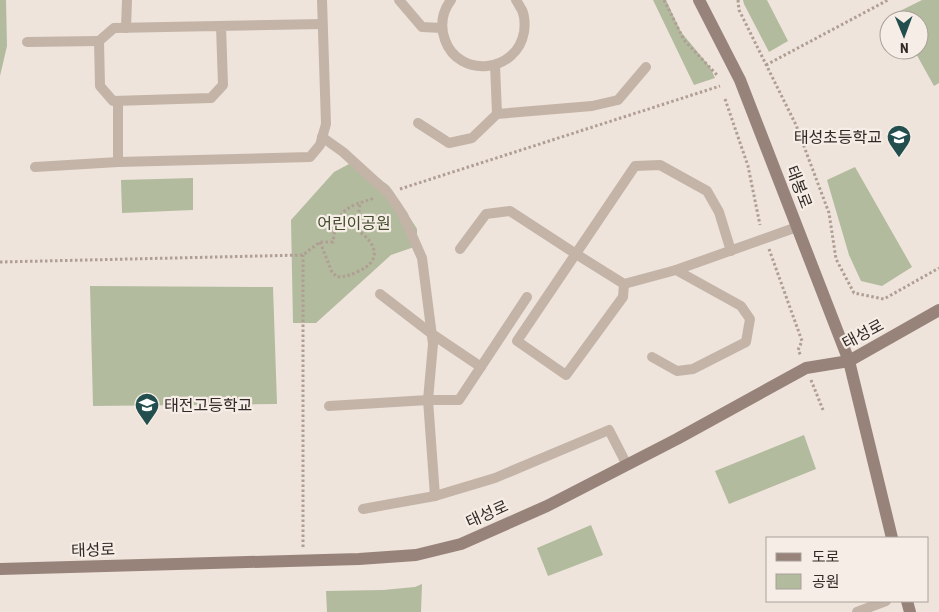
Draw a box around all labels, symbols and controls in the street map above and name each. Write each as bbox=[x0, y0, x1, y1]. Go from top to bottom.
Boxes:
north arrow bbox=[879, 10, 929, 60]
text: N bbox=[900, 40, 909, 56]
school or university icon: 태성초등학교 bbox=[886, 124, 912, 158]
place label: 태성초등학교 bbox=[794, 128, 882, 147]
street label: 태봉로 bbox=[782, 163, 816, 211]
park label: 어린이공원 bbox=[317, 214, 391, 233]
street label: 태성로 bbox=[839, 315, 887, 353]
school or university icon: 태전고등학교 bbox=[134, 392, 160, 426]
place label: 태전고등학교 bbox=[164, 396, 252, 415]
street label: 태성로 bbox=[463, 496, 511, 532]
legend bbox=[766, 537, 929, 602]
street label: 태성로 bbox=[71, 540, 116, 560]
text: 도로 bbox=[812, 548, 840, 566]
text: 공원 bbox=[812, 573, 840, 591]

